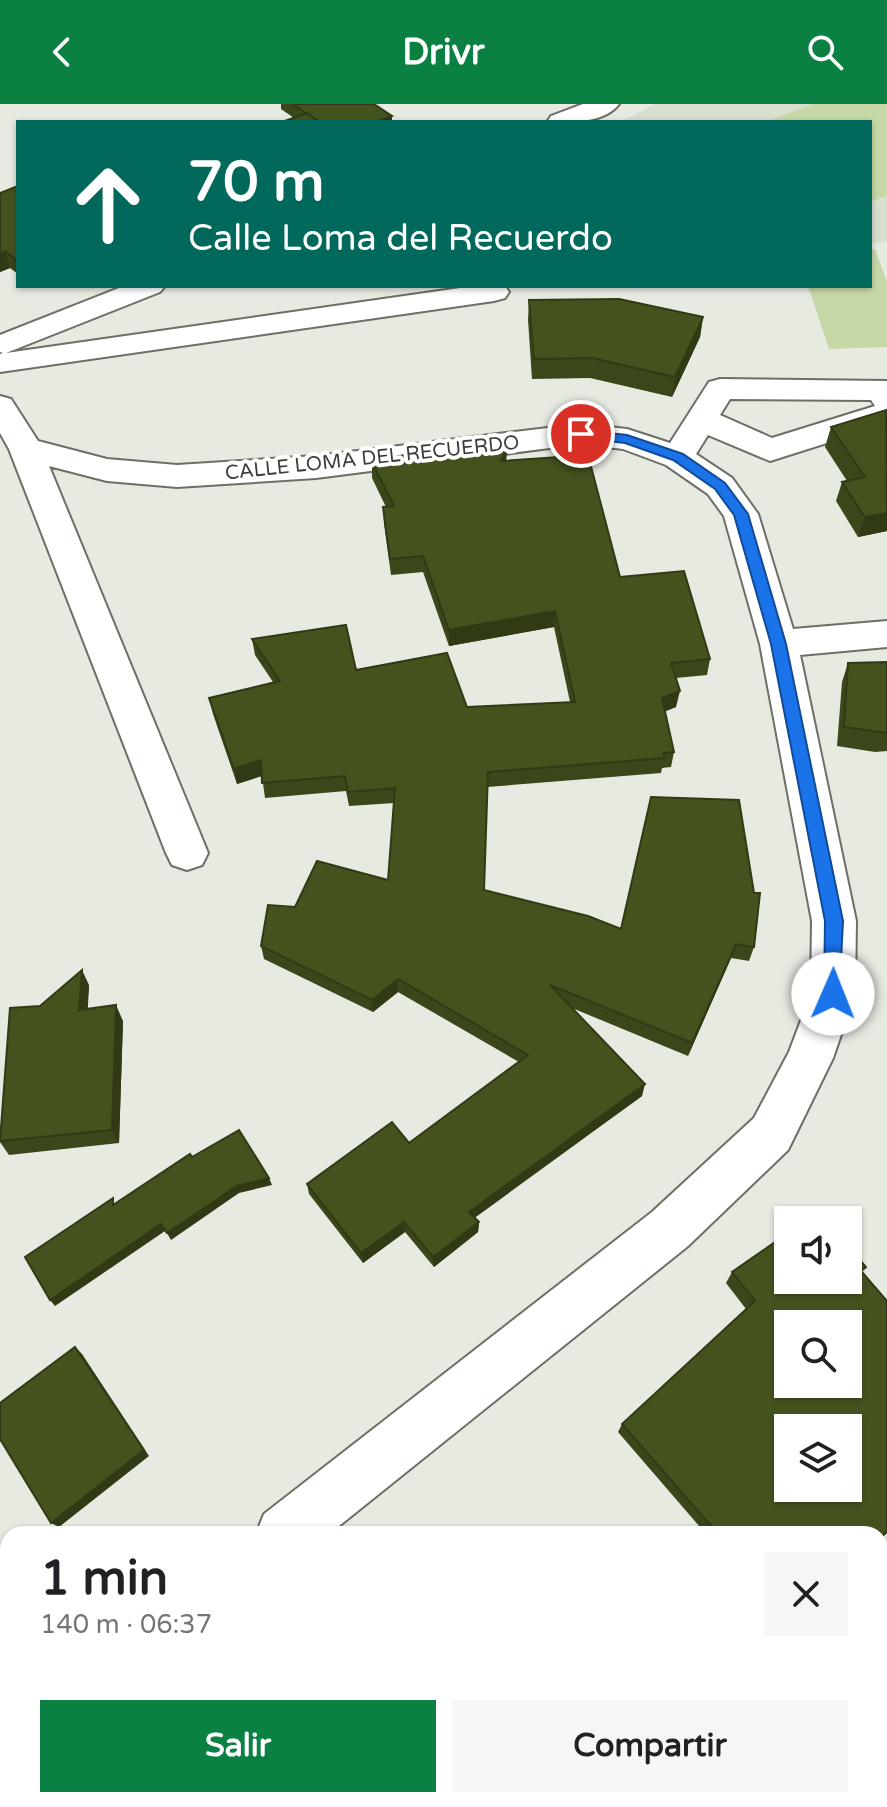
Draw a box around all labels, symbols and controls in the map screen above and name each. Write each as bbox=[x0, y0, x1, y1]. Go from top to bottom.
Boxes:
icon: back bbox=[40, 30, 84, 74]
icon: search bbox=[803, 30, 847, 74]
text: Drivr bbox=[402, 31, 485, 74]
text: 70 m bbox=[188, 149, 324, 216]
icon: ahead bbox=[56, 152, 160, 256]
text: Calle Loma del Recuerdo bbox=[188, 217, 613, 260]
pin bbox=[547, 400, 615, 468]
icon: arrive bbox=[559, 412, 603, 456]
street label: CALLE LOMA DEL RECUERDO bbox=[224, 431, 520, 485]
position arrow bbox=[791, 952, 875, 1036]
map controls bbox=[774, 1206, 862, 1502]
button: sound bbox=[774, 1206, 862, 1294]
button: search bbox=[774, 1310, 862, 1398]
button: layers bbox=[774, 1414, 862, 1502]
text: 1 min bbox=[40, 1550, 168, 1608]
button: close bbox=[764, 1552, 848, 1636]
text: 140 m · 06:37 bbox=[40, 1609, 212, 1640]
button: Salir bbox=[40, 1700, 436, 1792]
button: Compartir bbox=[452, 1700, 848, 1792]

